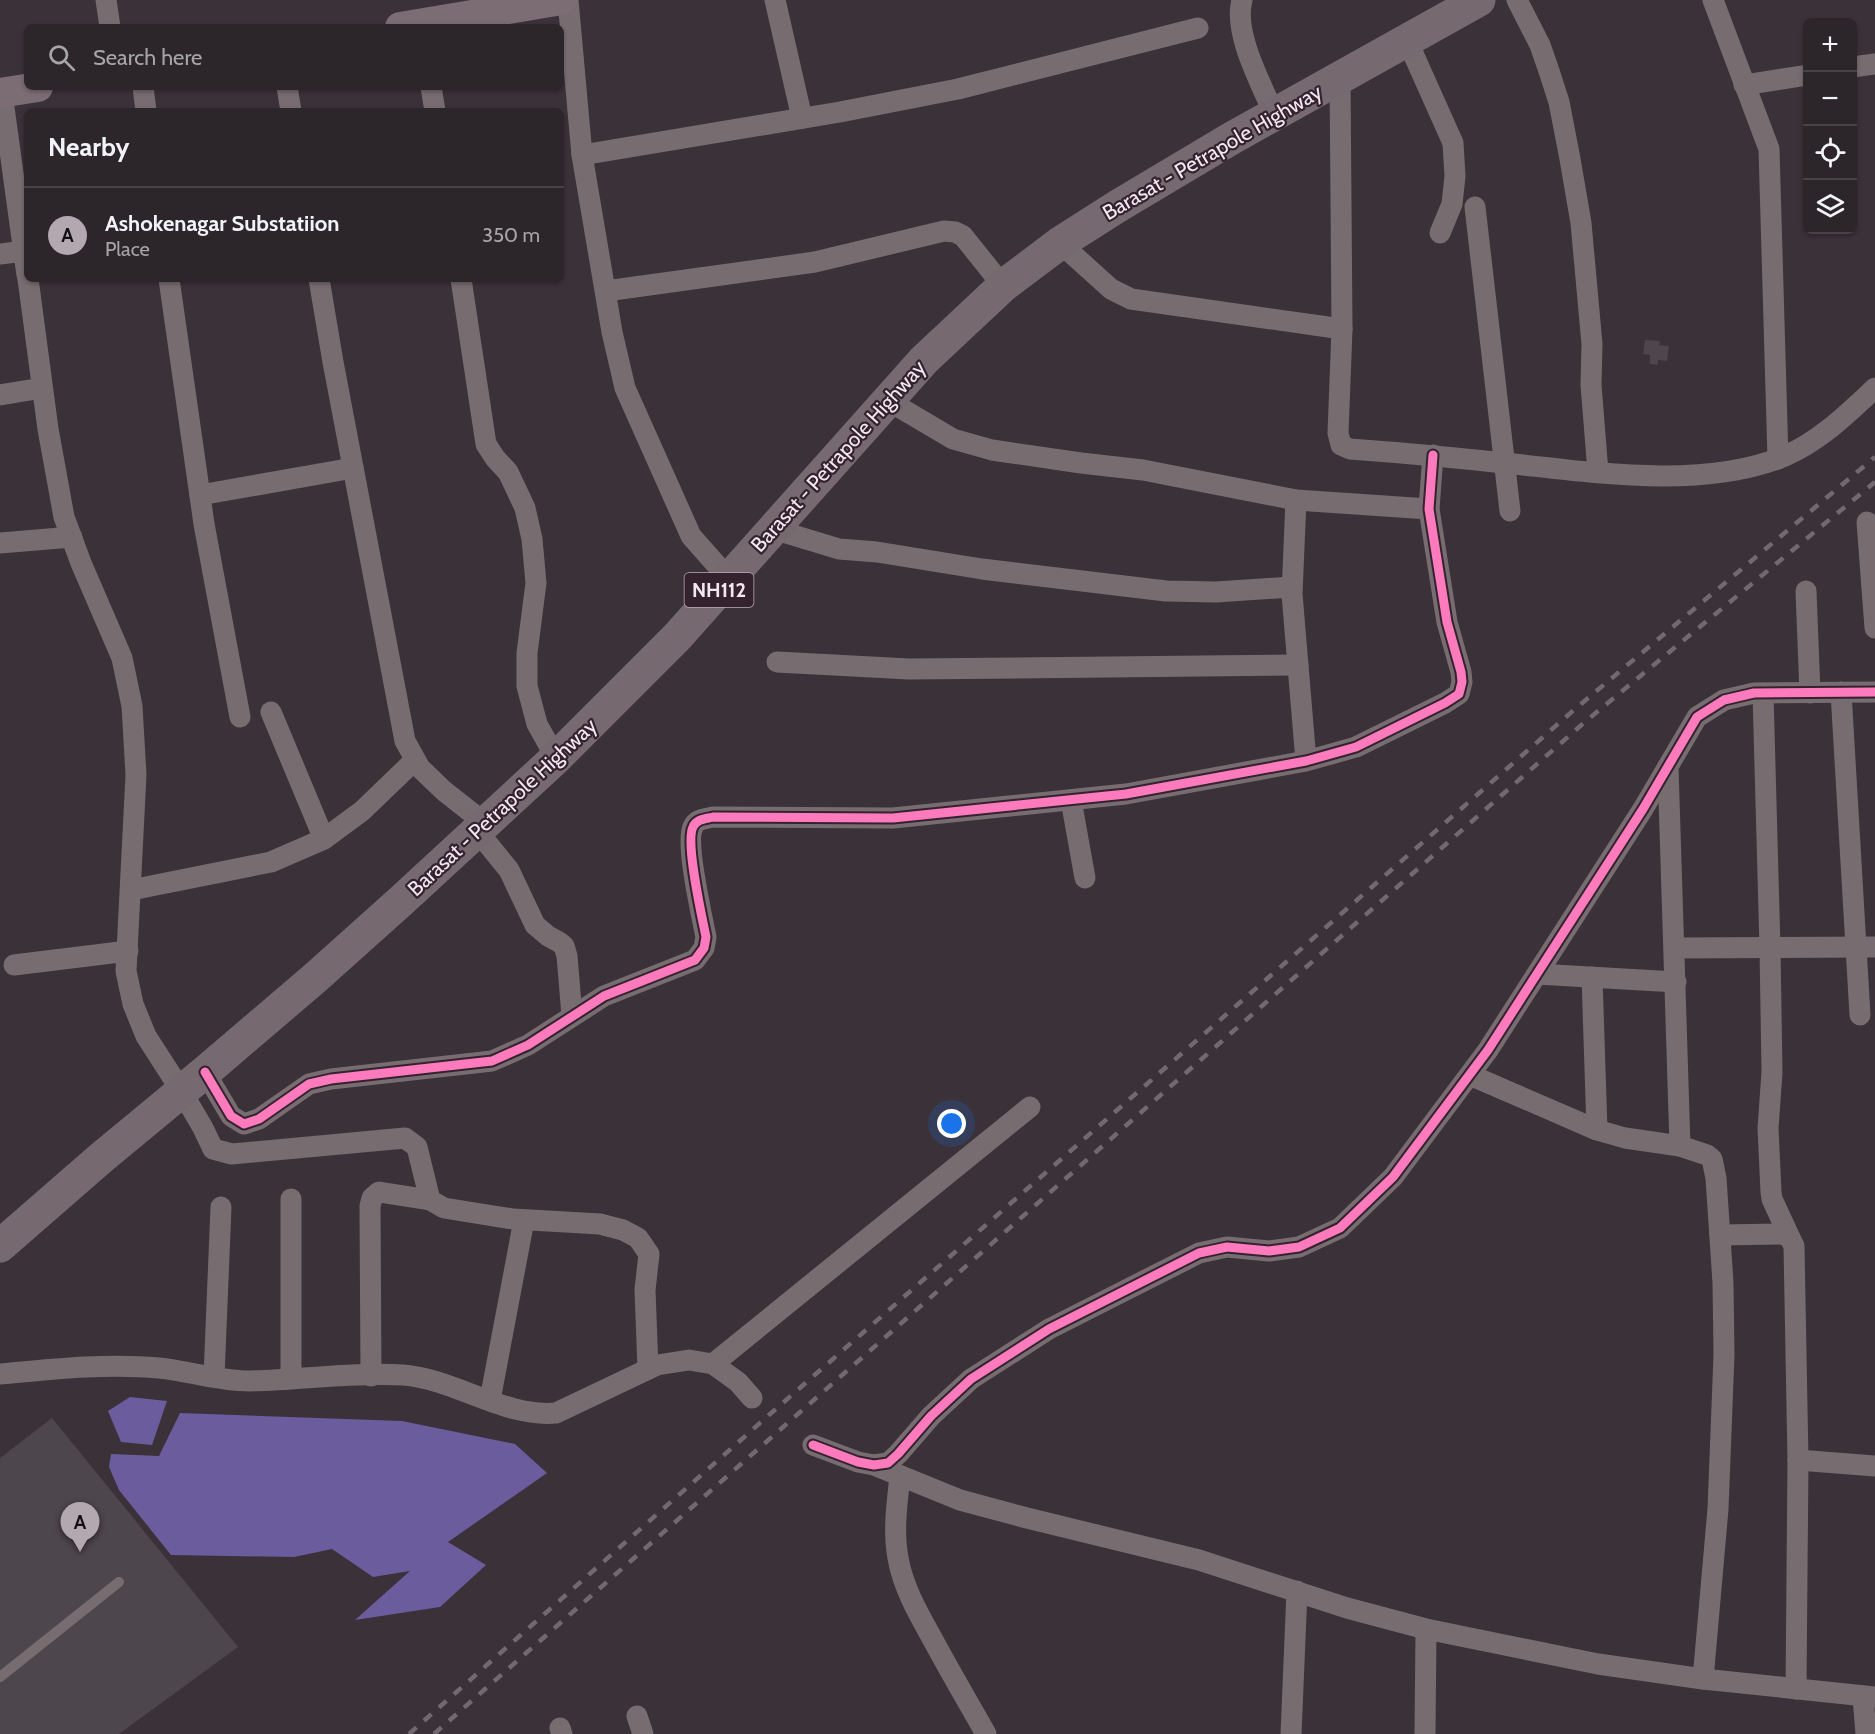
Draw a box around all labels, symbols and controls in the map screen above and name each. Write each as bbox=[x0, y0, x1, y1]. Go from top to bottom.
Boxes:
map controls bbox=[1803, 18, 1857, 234]
button: + bbox=[1803, 18, 1857, 72]
search box bbox=[24, 24, 564, 90]
icon: search bbox=[45, 41, 78, 74]
text: Search here bbox=[93, 44, 202, 71]
button: − bbox=[1803, 72, 1857, 126]
street label: Barasat - Petrapole Highway bbox=[1098, 79, 1326, 225]
button: locate bbox=[1803, 126, 1857, 180]
text: Nearby bbox=[48, 131, 129, 163]
button: layers bbox=[1803, 180, 1857, 234]
text: Ashokenagar Substatiion bbox=[105, 210, 339, 237]
text: A bbox=[61, 223, 74, 247]
text: 350 m bbox=[482, 223, 540, 247]
text: Place bbox=[105, 237, 150, 261]
street label: Barasat - Petrapole Highway bbox=[745, 355, 931, 557]
road number: NH112 bbox=[684, 573, 754, 607]
street label: Barasat - Petrapole Highway bbox=[402, 713, 602, 901]
your location bbox=[937, 1109, 966, 1138]
pin: A bbox=[60, 1502, 100, 1552]

